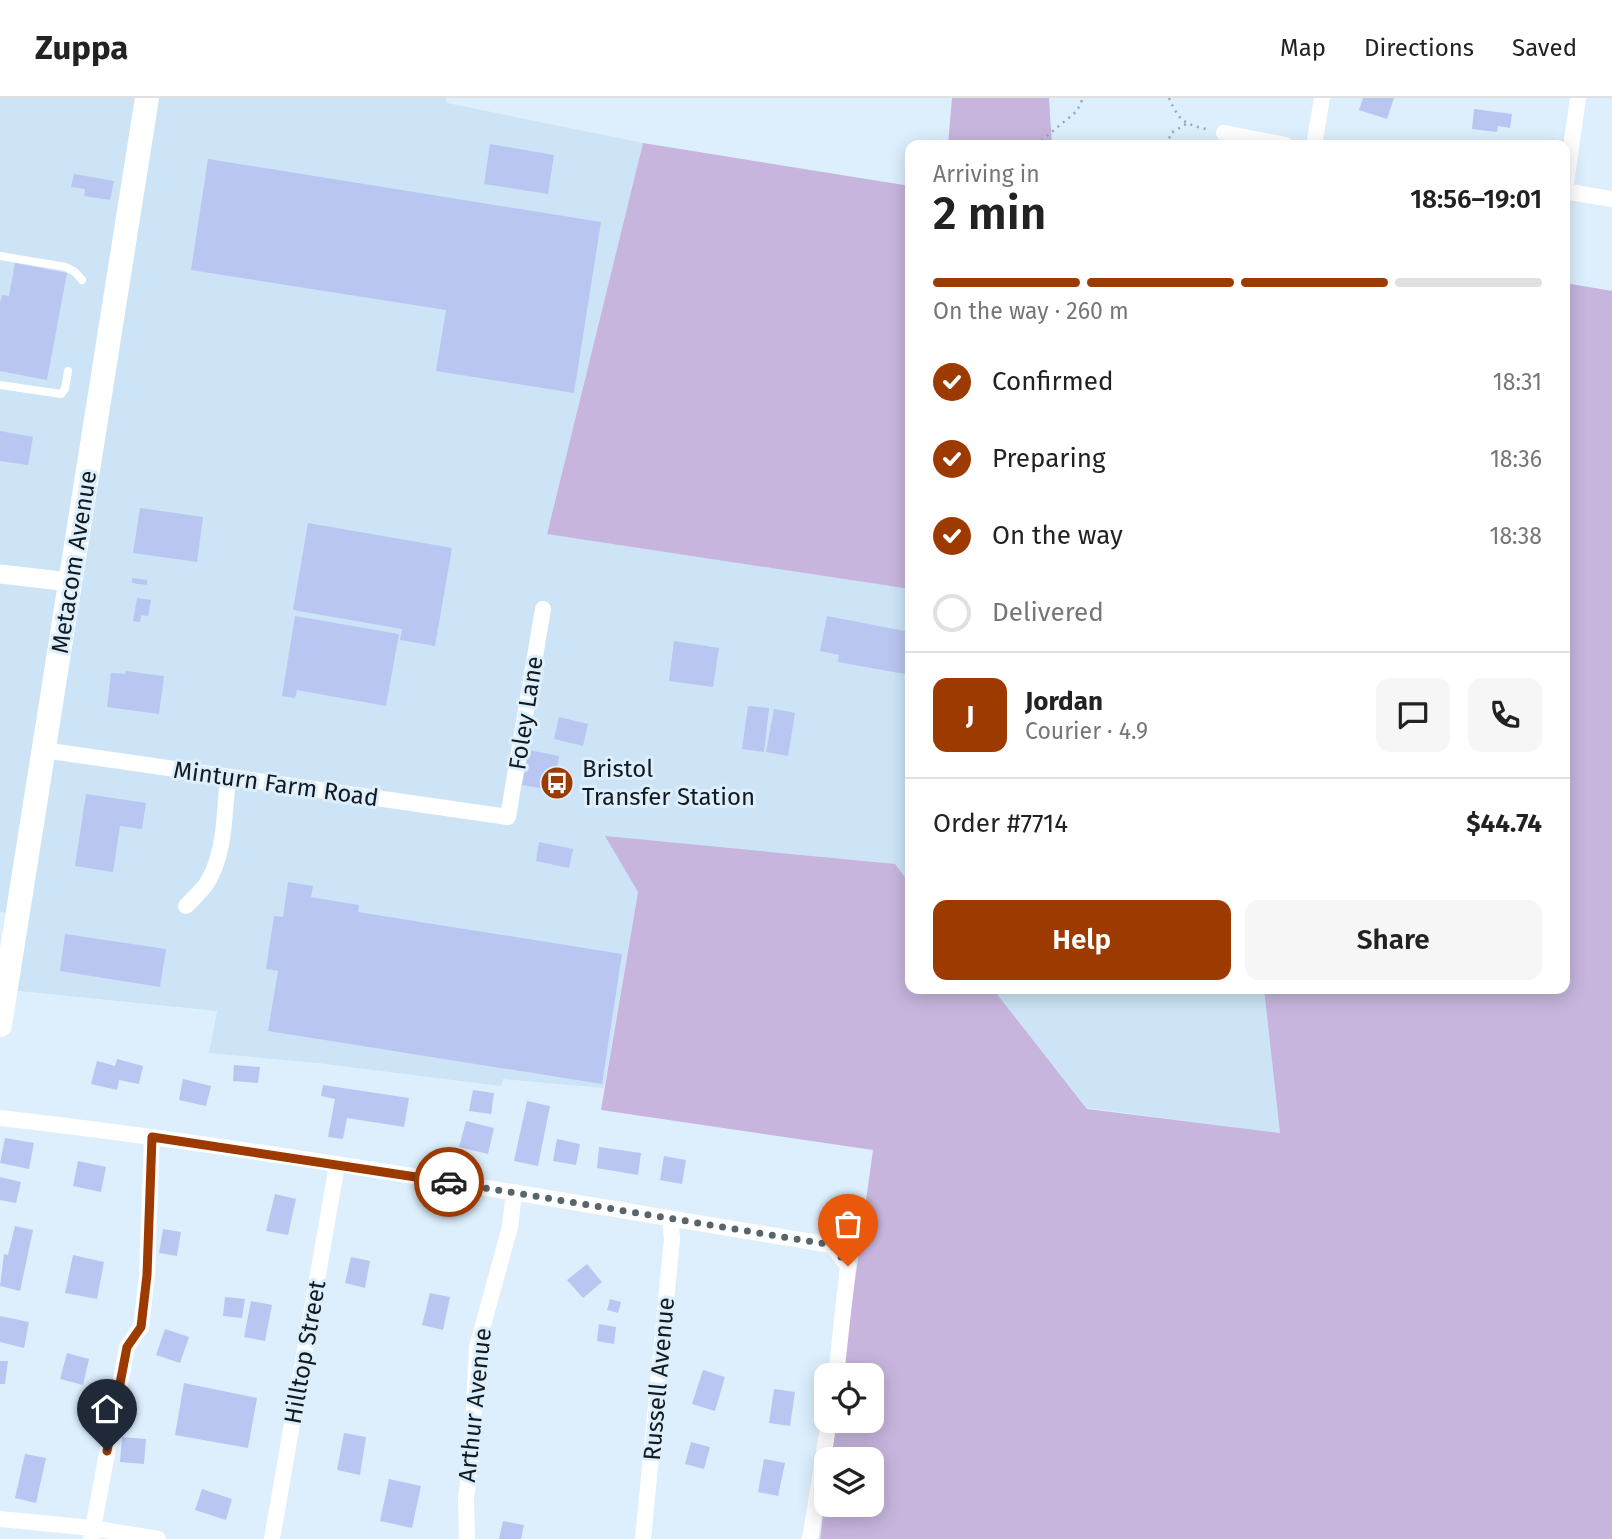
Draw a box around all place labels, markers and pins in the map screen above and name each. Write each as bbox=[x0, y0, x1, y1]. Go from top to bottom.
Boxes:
place label: Bristol Transfer Station bbox=[582, 755, 755, 811]
bus stop icon: Bristol Transfer Station bbox=[538, 764, 576, 802]
pin bbox=[818, 1194, 878, 1266]
pin bbox=[77, 1379, 137, 1451]

